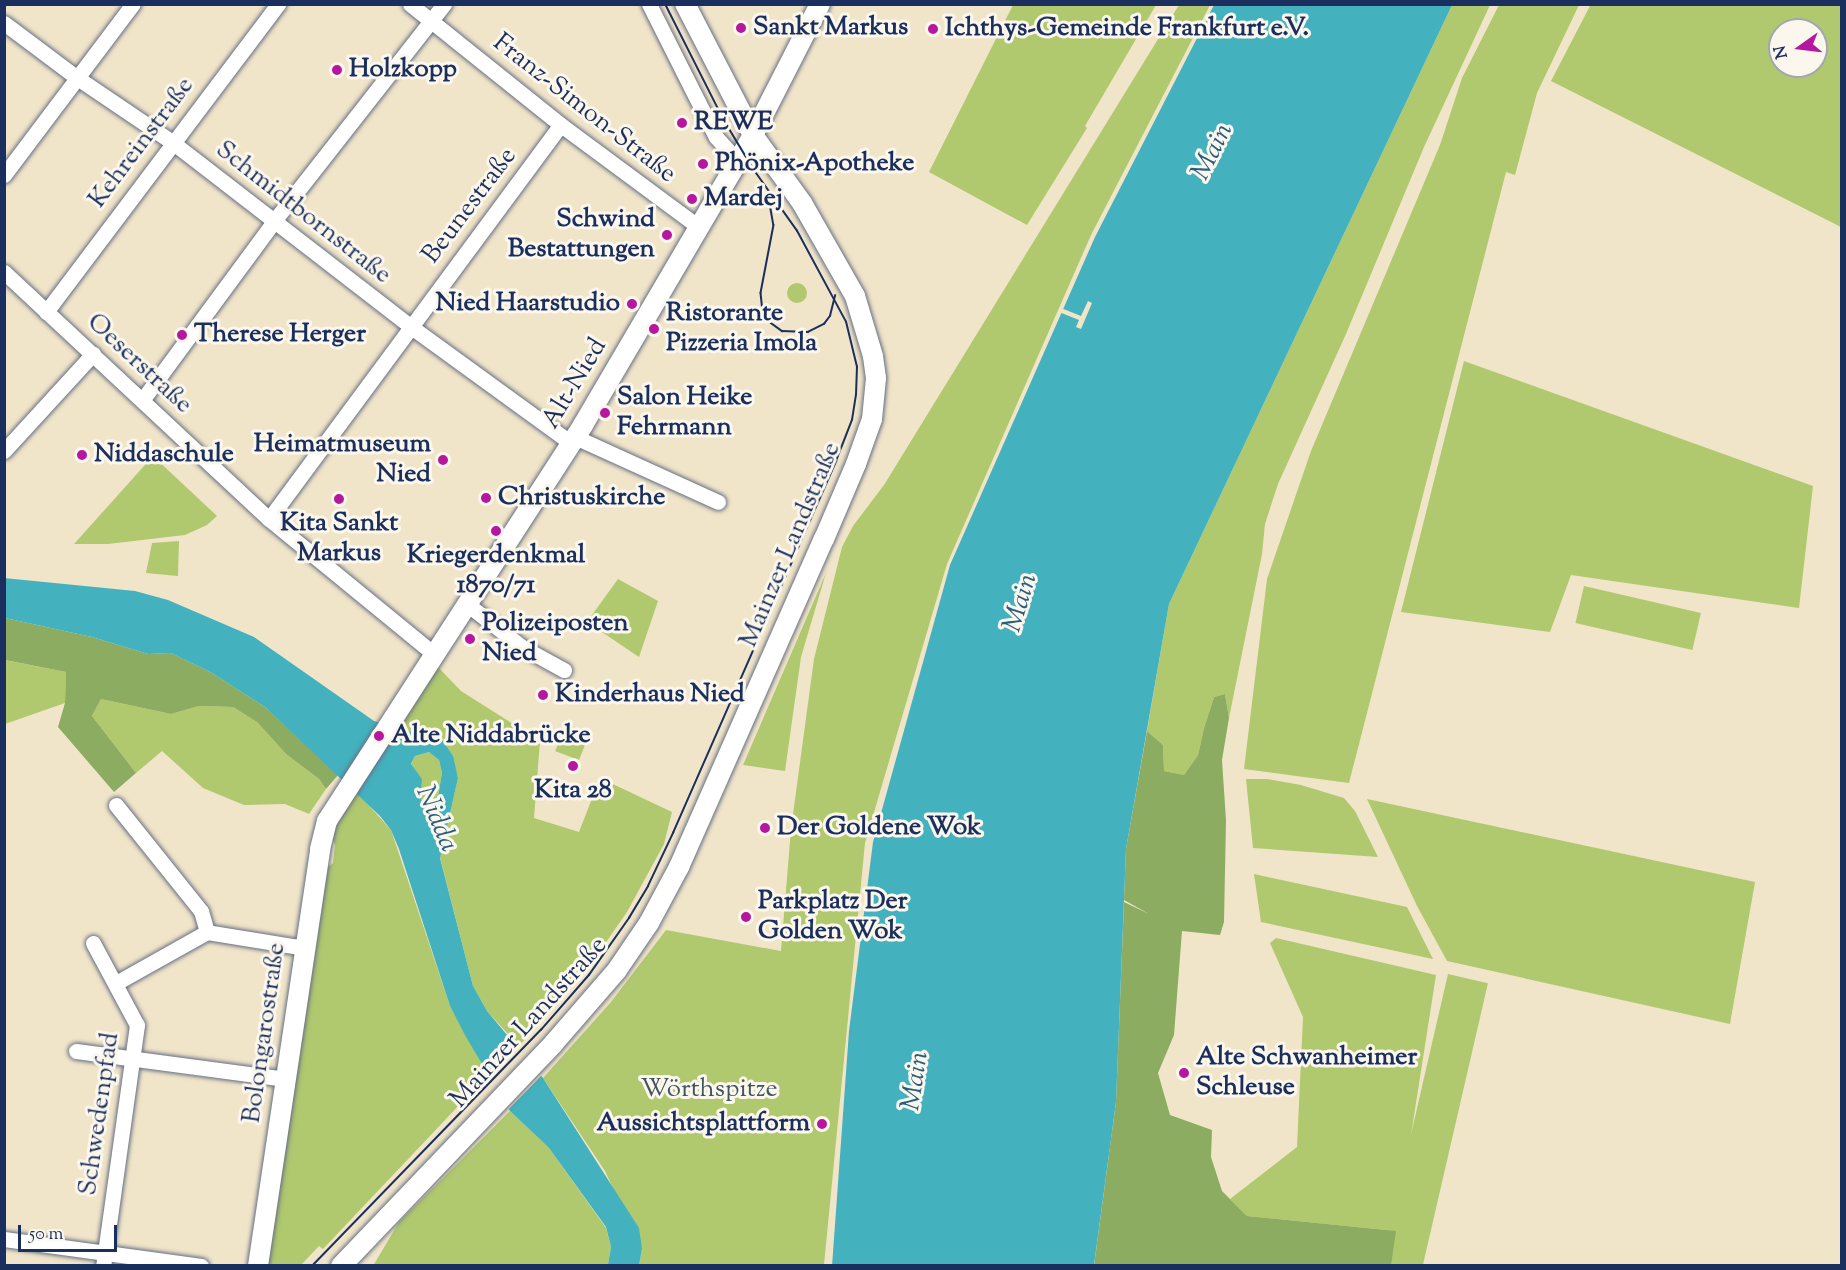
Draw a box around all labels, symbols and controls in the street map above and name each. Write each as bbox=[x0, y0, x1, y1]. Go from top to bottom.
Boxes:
place label: Sankt Markus bbox=[753, 12, 908, 44]
place label: Ichthys-Gemeinde Frankfurt e.V. bbox=[945, 13, 1309, 45]
north arrow bbox=[1768, 18, 1828, 78]
marker: Sankt Markus bbox=[734, 21, 748, 35]
marker: Ichthys-Gemeinde Frankfurt e.V. bbox=[926, 22, 940, 36]
street label: Franz-Simon-Straße bbox=[486, 28, 682, 190]
text: N bbox=[1769, 43, 1795, 61]
place label: Holzkopp bbox=[349, 54, 457, 86]
marker: Holzkopp bbox=[330, 63, 344, 77]
street label: Kehreinstraße bbox=[83, 71, 201, 215]
place label: REWE bbox=[694, 107, 773, 139]
marker: REWE bbox=[675, 116, 689, 130]
water label: Main bbox=[1185, 118, 1241, 186]
street label: Schmidtbornstraße bbox=[209, 135, 397, 291]
street label: Beunestraße bbox=[416, 142, 524, 270]
place label: Phönix-Apotheke bbox=[715, 148, 914, 180]
marker: Phönix-Apotheke bbox=[696, 157, 710, 171]
place label: Mardej bbox=[704, 183, 783, 215]
marker: Mardej bbox=[685, 192, 699, 206]
place label: Schwind Bestattungen bbox=[508, 204, 655, 266]
marker: Schwind Bestattungen bbox=[660, 228, 674, 242]
place label: Nied Haarstudio bbox=[436, 288, 620, 320]
marker: Nied Haarstudio bbox=[625, 297, 639, 311]
place label: Ristorante Pizzeria Imola bbox=[666, 298, 817, 360]
street label: Oeserstraße bbox=[80, 307, 198, 421]
place label: Therese Herger bbox=[194, 319, 366, 351]
marker: Ristorante Pizzeria Imola bbox=[647, 322, 661, 336]
marker: Therese Herger bbox=[175, 328, 189, 342]
street label: Alt-Nied bbox=[536, 333, 614, 435]
place label: Salon Heike Fehrmann bbox=[617, 382, 752, 443]
marker: Salon Heike Fehrmann bbox=[598, 406, 612, 420]
place label: Heimatmuseum Nied bbox=[254, 429, 431, 490]
street label: Mainzer Landstraße bbox=[734, 438, 848, 652]
place label: Niddaschule bbox=[94, 439, 234, 471]
marker: Niddaschule bbox=[75, 448, 89, 462]
marker: Heimatmuseum Nied bbox=[436, 453, 450, 467]
place label: Christuskirche bbox=[498, 482, 665, 514]
marker: Christuskirche bbox=[479, 491, 493, 505]
marker: Kita Sankt Markus bbox=[332, 492, 346, 506]
place label: Kita Sankt Markus bbox=[280, 508, 398, 570]
marker: Kriegerdenkmal 1870/71 bbox=[489, 524, 503, 538]
place label: Kriegerdenkmal 1870/71 bbox=[407, 540, 585, 602]
water label: Main bbox=[997, 570, 1045, 636]
place label: Polizeiposten Nied bbox=[482, 608, 629, 670]
marker: Polizeiposten Nied bbox=[463, 632, 477, 646]
place label: Kinderhaus Nied bbox=[555, 679, 745, 711]
marker: Kinderhaus Nied bbox=[536, 688, 550, 702]
place label: Alte Niddabrücke bbox=[391, 720, 591, 752]
marker: Alte Niddabrücke bbox=[372, 729, 386, 743]
marker: Kita 28 bbox=[566, 759, 580, 773]
place label: Kita 28 bbox=[534, 775, 612, 807]
water label: Nidda bbox=[408, 781, 464, 857]
place label: Der Goldene Wok bbox=[777, 812, 981, 844]
marker: Der Goldene Wok bbox=[758, 821, 772, 835]
place label: Parkplatz Der Golden Wok bbox=[758, 886, 907, 948]
marker: Parkplatz Der Golden Wok bbox=[739, 910, 753, 924]
street label: Mainzer Landstraße bbox=[444, 931, 614, 1115]
street label: Bolongarostraße bbox=[237, 941, 293, 1125]
street label: Schwedenpfad bbox=[73, 1030, 127, 1198]
place label: Alte Schwanheimer Schleuse bbox=[1196, 1042, 1417, 1104]
water label: Main bbox=[895, 1049, 937, 1113]
marker: Alte Schwanheimer Schleuse bbox=[1177, 1066, 1191, 1080]
park label: Wörthspitze bbox=[640, 1074, 778, 1106]
place label: Aussichtsplattform bbox=[596, 1108, 810, 1140]
marker: Aussichtsplattform bbox=[815, 1117, 829, 1131]
scale bar bbox=[21, 1213, 120, 1251]
text: 50 m bbox=[29, 1222, 63, 1248]

